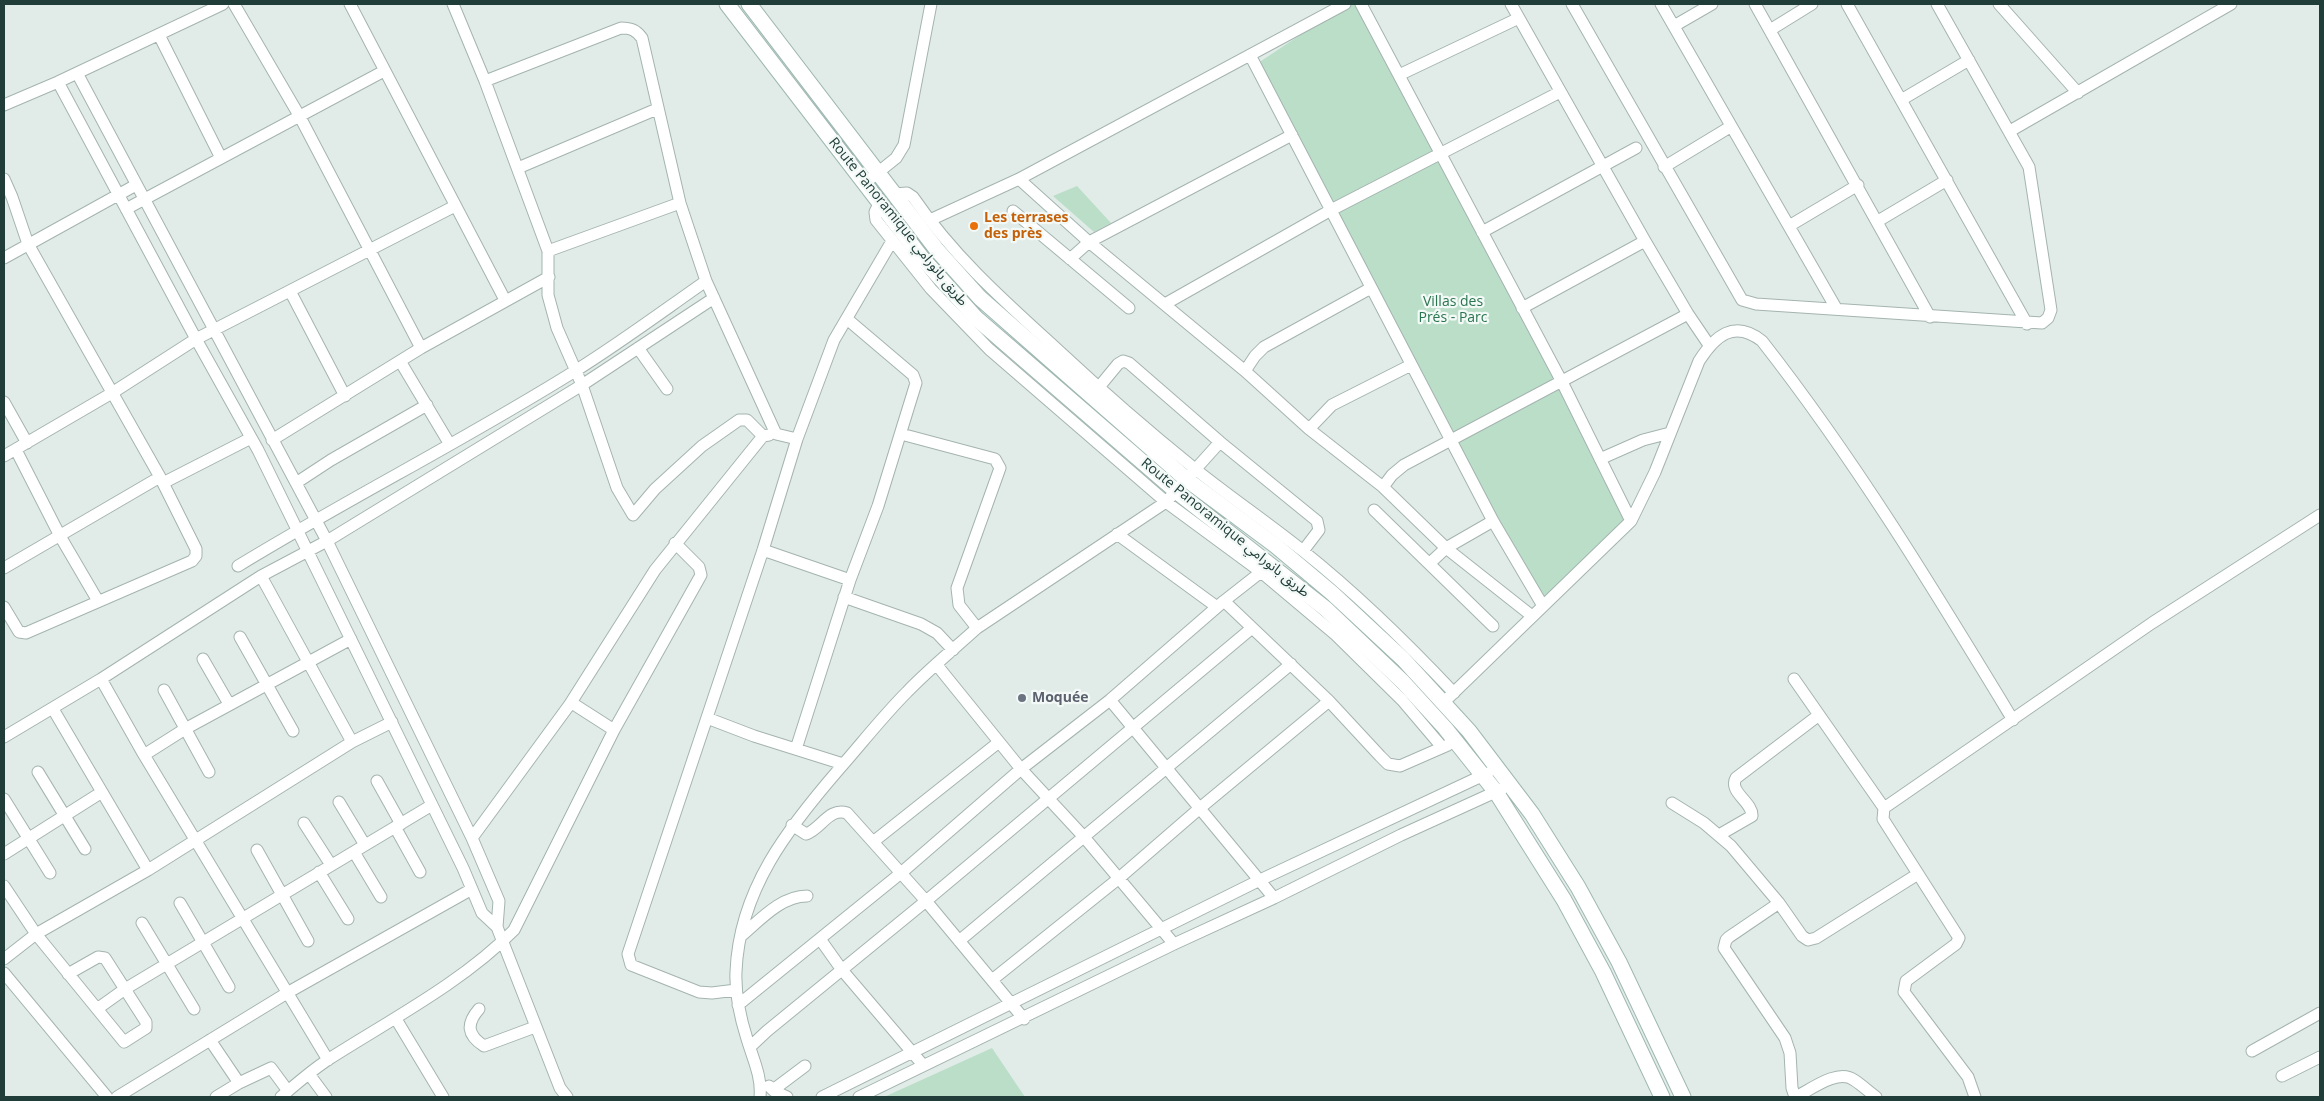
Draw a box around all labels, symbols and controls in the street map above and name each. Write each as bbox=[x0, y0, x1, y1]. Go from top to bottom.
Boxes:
street label: Route Panoramique طريق بانورامي bbox=[825, 134, 971, 310]
place label: Les terrases des près bbox=[984, 210, 1068, 242]
marker: Les terrases des près bbox=[968, 220, 980, 232]
park label: Villas des Prés - Parc bbox=[1418, 294, 1488, 326]
street label: Route Panoramique طريق بانورامي bbox=[1137, 455, 1313, 601]
place label: Moquée bbox=[1032, 690, 1088, 706]
marker: Moquée bbox=[1016, 692, 1028, 704]

